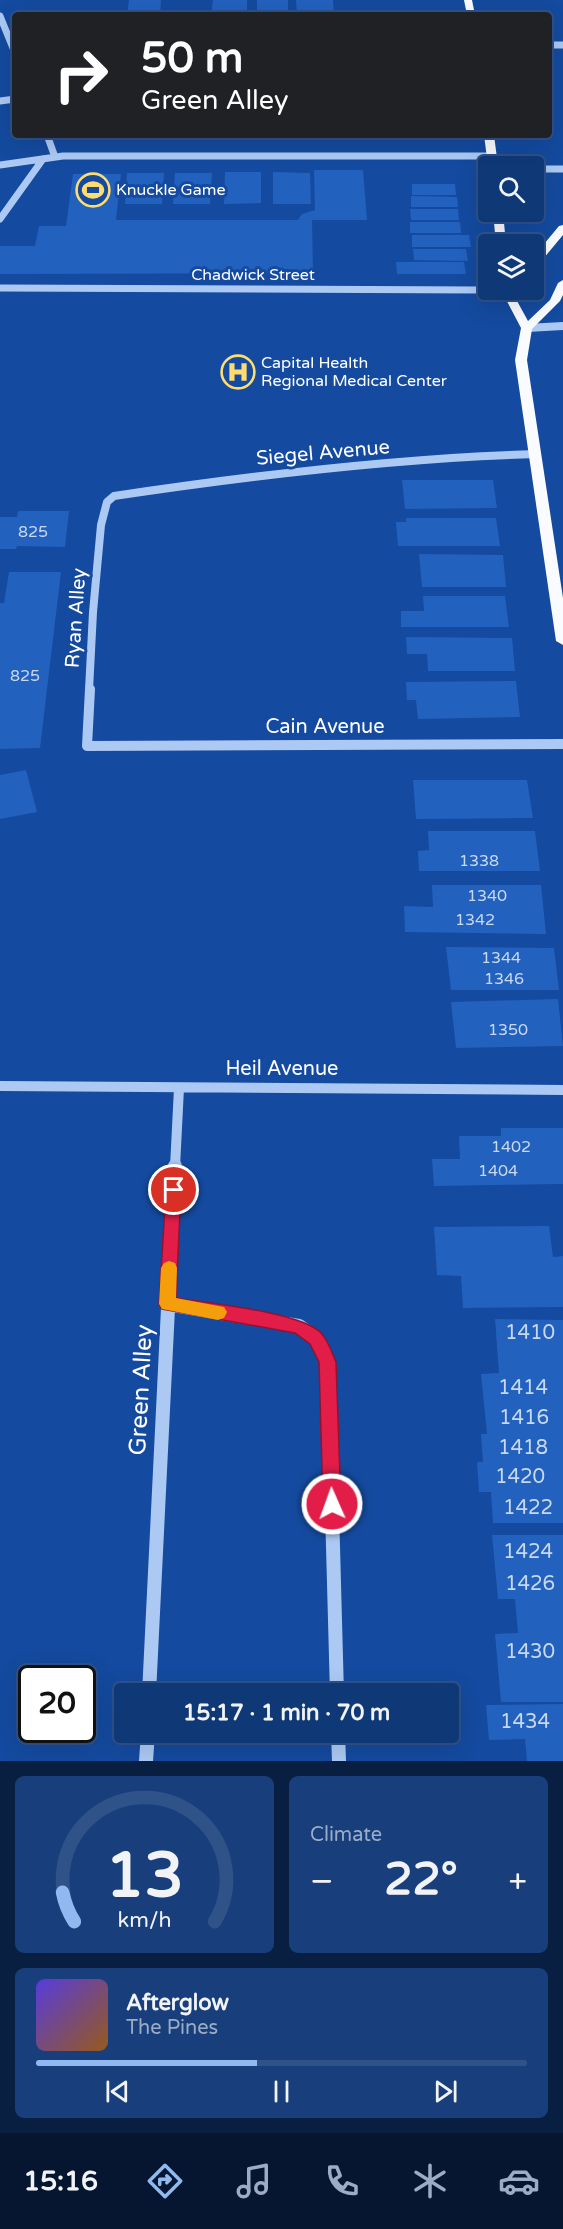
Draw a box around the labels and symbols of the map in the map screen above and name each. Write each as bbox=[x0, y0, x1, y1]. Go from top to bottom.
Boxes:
sports icon: Knuckle Game bbox=[75, 172, 111, 208]
place label: Knuckle Game bbox=[116, 180, 225, 200]
street label: Chadwick Street bbox=[191, 265, 315, 285]
place label: Capital Health Regional Medical Center bbox=[261, 353, 448, 391]
hospital icon: Capital Health Regional Medical Center bbox=[220, 354, 256, 390]
street label: Siegel Avenue bbox=[255, 435, 391, 471]
house number: 825 bbox=[18, 522, 48, 542]
street label: Ryan Alley bbox=[61, 567, 91, 669]
house number: 825 bbox=[10, 666, 40, 686]
street label: Cain Avenue bbox=[265, 715, 385, 739]
house number: 1338 bbox=[459, 851, 499, 871]
house number: 1340 bbox=[467, 886, 507, 906]
house number: 1342 bbox=[455, 910, 495, 930]
house number: 1344 bbox=[481, 948, 521, 968]
house number: 1346 bbox=[484, 969, 524, 989]
house number: 1350 bbox=[488, 1020, 528, 1040]
street label: Heil Avenue bbox=[226, 1057, 338, 1081]
house number: 1402 bbox=[491, 1137, 531, 1157]
house number: 1404 bbox=[478, 1161, 518, 1181]
pin bbox=[148, 1164, 199, 1215]
house number: 1410 bbox=[505, 1321, 555, 1345]
street label: Green Alley bbox=[123, 1324, 159, 1456]
house number: 1414 bbox=[498, 1376, 548, 1400]
house number: 1416 bbox=[499, 1406, 549, 1430]
house number: 1418 bbox=[498, 1436, 548, 1460]
house number: 1420 bbox=[495, 1465, 545, 1489]
position arrow bbox=[300, 1472, 364, 1536]
house number: 1422 bbox=[503, 1496, 553, 1520]
house number: 1424 bbox=[503, 1540, 553, 1564]
house number: 1426 bbox=[505, 1572, 555, 1596]
house number: 1430 bbox=[505, 1640, 555, 1664]
speed limit sign: 20 bbox=[18, 1665, 96, 1743]
house number: 1434 bbox=[500, 1710, 550, 1734]

